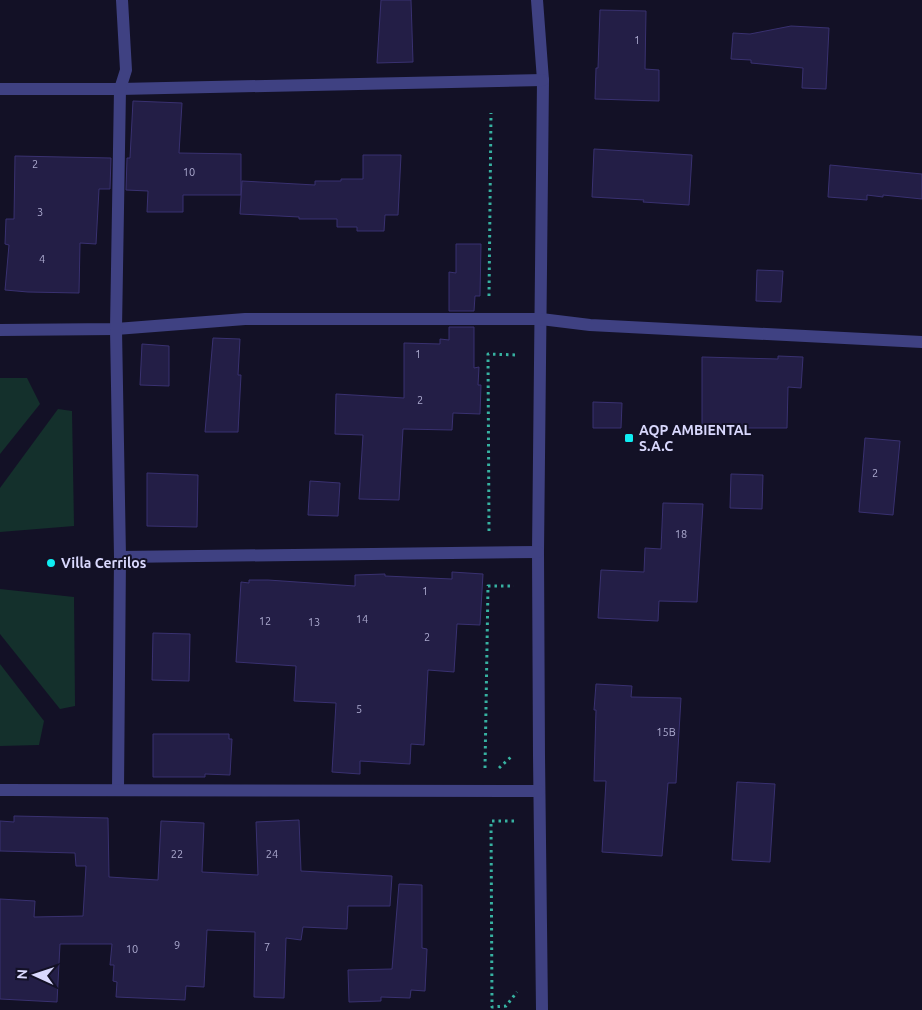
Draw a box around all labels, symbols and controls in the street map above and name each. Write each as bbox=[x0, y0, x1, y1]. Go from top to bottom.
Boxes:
house number: 1 bbox=[634, 34, 640, 46]
house number: 2 bbox=[32, 158, 38, 170]
house number: 10 bbox=[183, 166, 195, 178]
house number: 3 bbox=[37, 206, 43, 218]
house number: 4 bbox=[39, 253, 45, 265]
house number: 1 bbox=[415, 348, 421, 360]
house number: 2 bbox=[417, 394, 423, 406]
place label: AQP AMBIENTAL S.A.C bbox=[639, 422, 752, 454]
marker: AQP AMBIENTAL S.A.C bbox=[623, 432, 635, 444]
house number: 2 bbox=[872, 467, 878, 479]
house number: 18 bbox=[675, 528, 687, 540]
place label: Villa Cerrilos bbox=[61, 555, 147, 571]
marker: Villa Cerrilos bbox=[45, 557, 57, 569]
house number: 1 bbox=[422, 585, 428, 597]
house number: 14 bbox=[356, 613, 368, 625]
house number: 12 bbox=[259, 615, 271, 627]
house number: 13 bbox=[308, 616, 320, 628]
house number: 2 bbox=[424, 631, 430, 643]
house number: 5 bbox=[356, 703, 362, 715]
house number: 15B bbox=[656, 726, 676, 738]
house number: 22 bbox=[171, 848, 183, 860]
house number: 24 bbox=[266, 848, 278, 860]
house number: 9 bbox=[174, 939, 180, 951]
house number: 7 bbox=[264, 941, 270, 953]
house number: 10 bbox=[126, 943, 138, 955]
north arrow bbox=[10, 950, 60, 1000]
text: N bbox=[14, 969, 30, 980]

